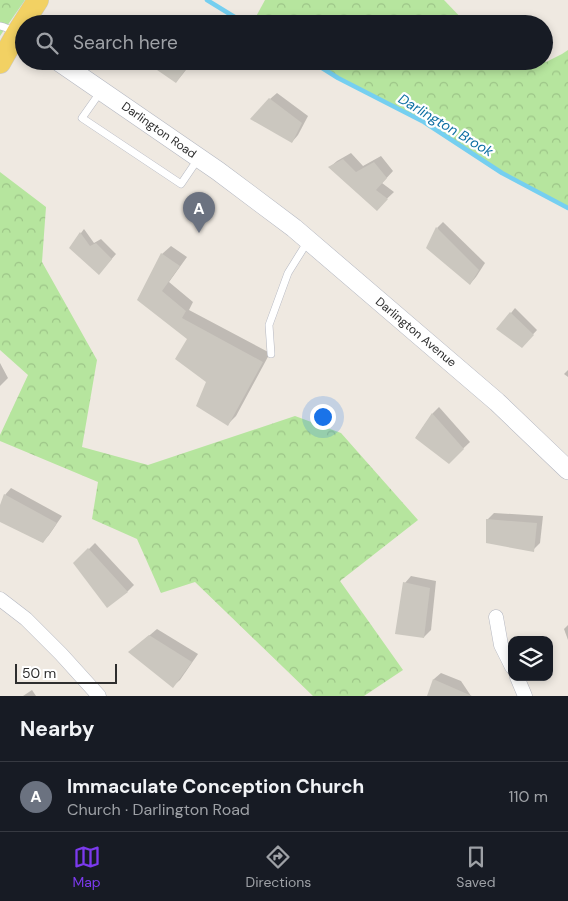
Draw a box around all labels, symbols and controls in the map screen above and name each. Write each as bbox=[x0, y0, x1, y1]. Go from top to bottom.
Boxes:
search box bbox=[15, 15, 553, 70]
icon: search bbox=[33, 29, 61, 57]
text: Search here bbox=[73, 30, 178, 55]
water label: Darlington Brook bbox=[395, 90, 497, 161]
street label: Darlington Road bbox=[118, 98, 200, 162]
pin: A bbox=[183, 192, 215, 233]
street label: Darlington Avenue bbox=[372, 293, 460, 371]
your location bbox=[310, 404, 336, 430]
map controls bbox=[508, 636, 553, 681]
button: layers bbox=[508, 636, 553, 681]
scale bar bbox=[15, 661, 118, 684]
text: 50 m bbox=[22, 664, 56, 682]
text: Nearby bbox=[20, 715, 94, 743]
text: Immaculate Conception Church bbox=[67, 774, 364, 799]
text: A bbox=[30, 786, 42, 807]
text: 110 m bbox=[509, 786, 548, 807]
text: Church · Darlington Road bbox=[67, 799, 250, 820]
tab: Map bbox=[72, 843, 101, 891]
tab: Directions bbox=[246, 843, 311, 891]
tab: Saved bbox=[456, 843, 496, 891]

